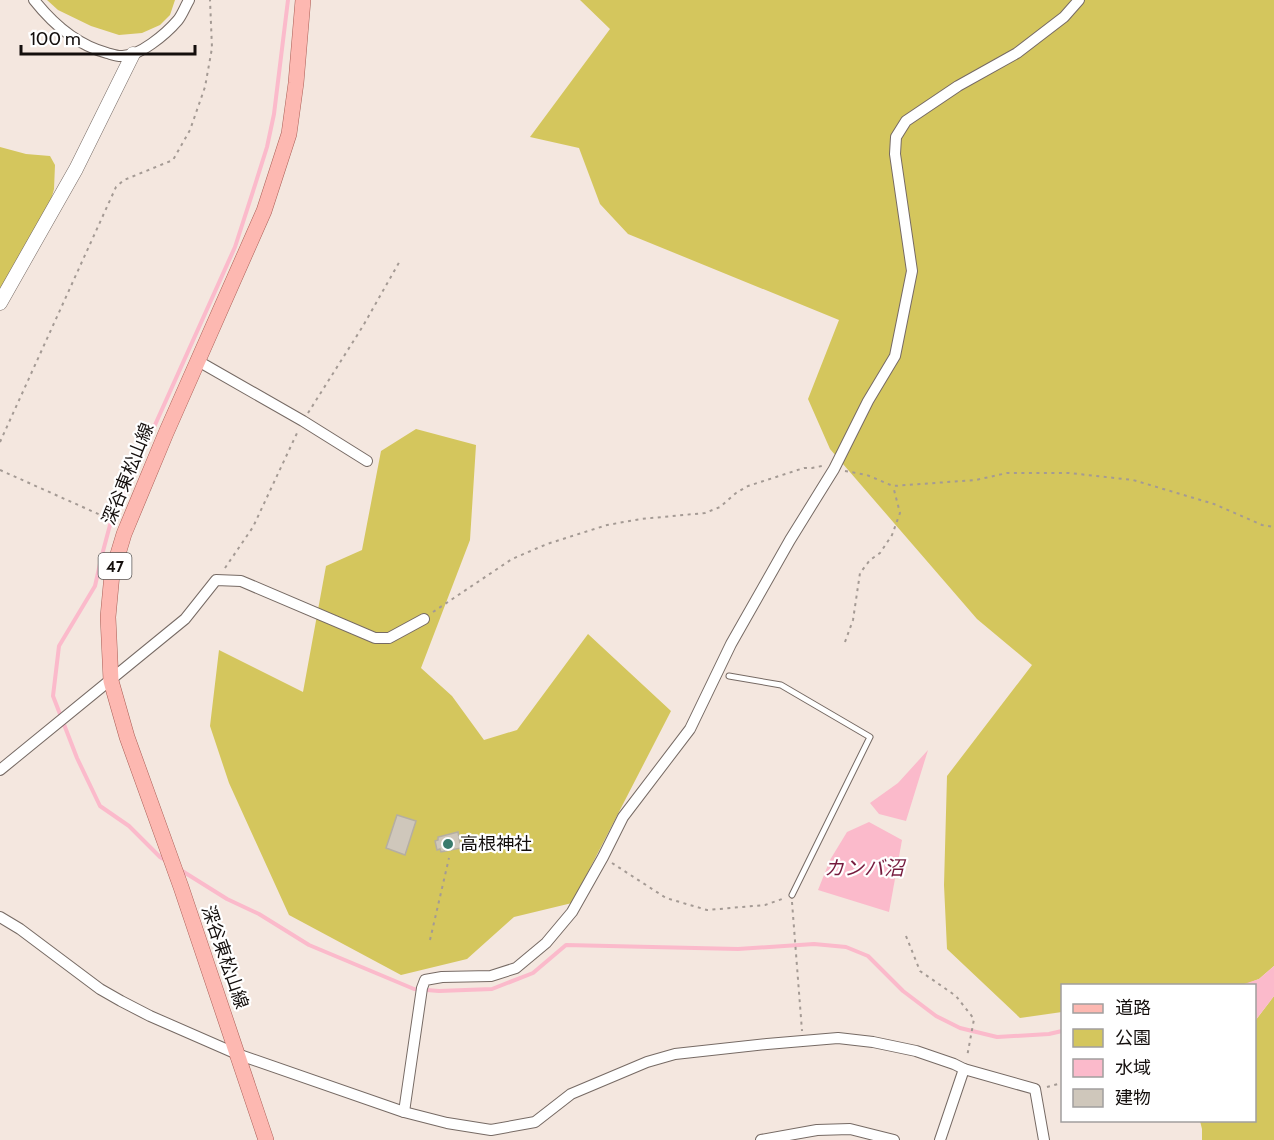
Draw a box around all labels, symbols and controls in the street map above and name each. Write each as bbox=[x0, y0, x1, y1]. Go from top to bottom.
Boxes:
scale bar bbox=[21, 18, 195, 56]
text: 100 m bbox=[30, 28, 81, 50]
street label: 深谷東松山線 bbox=[98, 420, 158, 528]
road number: 47 bbox=[98, 553, 132, 579]
place label: 高根神社 bbox=[460, 833, 532, 855]
marker: 高根神社 bbox=[441, 837, 455, 851]
water label: カンバ沼 bbox=[824, 856, 907, 880]
street label: 深谷東松山線 bbox=[197, 902, 253, 1012]
legend bbox=[1061, 984, 1256, 1122]
text: 道路 bbox=[1115, 997, 1151, 1019]
text: 公園 bbox=[1115, 1027, 1151, 1049]
text: 水域 bbox=[1115, 1057, 1151, 1079]
text: 建物 bbox=[1115, 1087, 1151, 1109]

